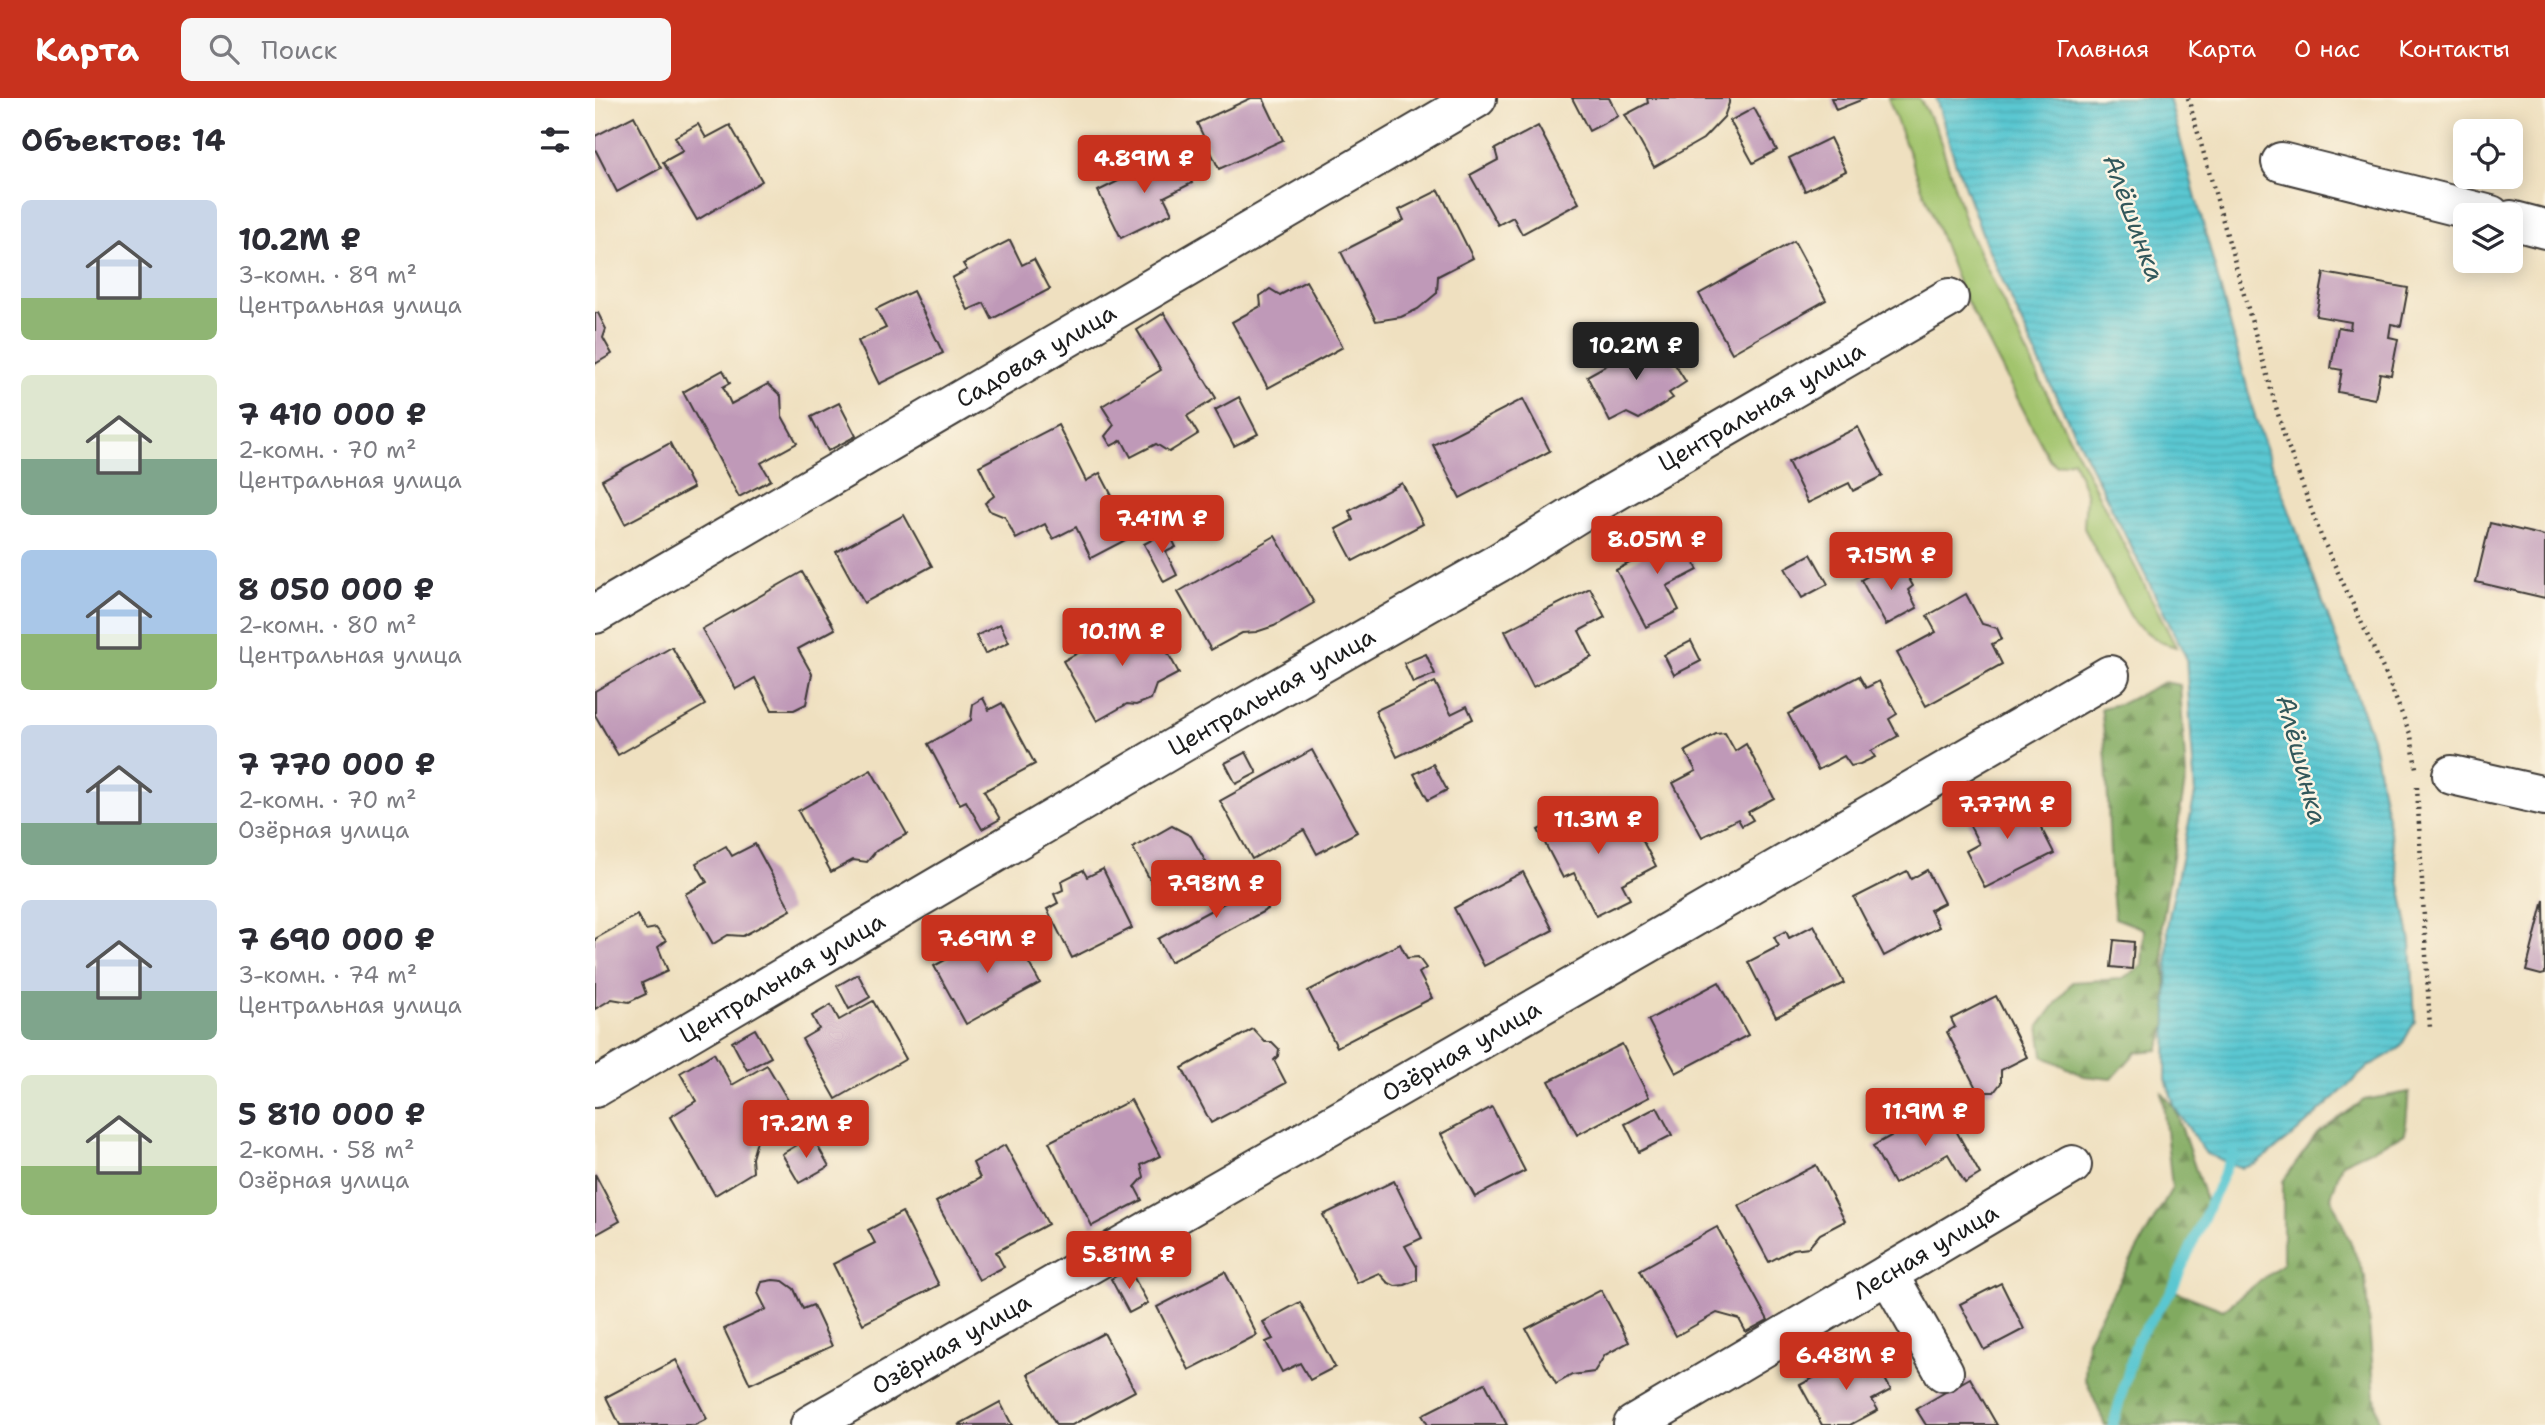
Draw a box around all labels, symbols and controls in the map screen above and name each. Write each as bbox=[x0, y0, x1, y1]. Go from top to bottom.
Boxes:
search box bbox=[181, 18, 671, 81]
text: Карта bbox=[35, 27, 139, 72]
icon: search bbox=[205, 30, 243, 68]
text: Поиск bbox=[261, 32, 337, 67]
text: Главная bbox=[2056, 33, 2149, 65]
text: Карта bbox=[2187, 33, 2256, 65]
text: О нас bbox=[2294, 33, 2360, 65]
text: Контакты bbox=[2398, 33, 2510, 65]
map controls bbox=[2453, 119, 2523, 273]
button: locate bbox=[2453, 119, 2523, 189]
text: Объектов: 14 bbox=[21, 120, 226, 161]
icon: filters bbox=[536, 121, 574, 159]
pin: 4.89M ₽ bbox=[1079, 136, 1209, 195]
text: 4.89M ₽ bbox=[1094, 143, 1194, 173]
water label: Алёшинка bbox=[2095, 149, 2174, 286]
button: layers bbox=[2453, 203, 2523, 273]
text: 10.2M ₽ bbox=[238, 219, 361, 260]
icon: home bbox=[77, 228, 161, 312]
text: 3-комн. · 89 m² bbox=[238, 260, 417, 290]
text: Центральная улица bbox=[238, 290, 462, 320]
street label: Садовая улица bbox=[950, 297, 1122, 415]
pin: 10.2M ₽ bbox=[1571, 322, 1701, 382]
text: 10.2M ₽ bbox=[1589, 330, 1683, 360]
street label: Центральная улица bbox=[1653, 334, 1871, 479]
text: 7 410 000 ₽ bbox=[238, 394, 427, 435]
icon: home bbox=[77, 403, 161, 487]
text: 2-комн. · 70 m² bbox=[238, 435, 417, 465]
text: Центральная улица bbox=[238, 465, 462, 495]
pin: 7.41M ₽ bbox=[1097, 496, 1227, 555]
text: 7.41M ₽ bbox=[1116, 503, 1208, 533]
pin: 8.05M ₽ bbox=[1592, 517, 1722, 576]
text: 8.05M ₽ bbox=[1607, 524, 1707, 554]
pin: 7.15M ₽ bbox=[1826, 532, 1956, 592]
text: 7.15M ₽ bbox=[1845, 540, 1937, 570]
text: 8 050 000 ₽ bbox=[238, 569, 434, 610]
icon: home bbox=[77, 578, 161, 662]
pin: 10.1M ₽ bbox=[1057, 608, 1187, 668]
text: 2-комн. · 80 m² bbox=[238, 610, 417, 640]
text: 10.1M ₽ bbox=[1078, 616, 1166, 646]
street label: Центральная улица bbox=[1162, 620, 1381, 764]
text: Центральная улица bbox=[238, 640, 462, 670]
water label: Алёшинка bbox=[2268, 691, 2337, 829]
text: 7 770 000 ₽ bbox=[238, 744, 436, 785]
icon: home bbox=[77, 753, 161, 837]
pin: 7.77M ₽ bbox=[1942, 782, 2072, 841]
text: 2-комн. · 70 m² bbox=[238, 785, 417, 815]
text: 7.77M ₽ bbox=[1958, 789, 2056, 819]
pin: 11.3M ₽ bbox=[1533, 796, 1663, 856]
text: 11.3M ₽ bbox=[1553, 804, 1643, 834]
text: Озёрная улица bbox=[238, 815, 409, 845]
pin: 7.98M ₽ bbox=[1151, 860, 1281, 920]
text: 7.98M ₽ bbox=[1167, 868, 1265, 898]
street label: Центральная улица bbox=[673, 905, 891, 1051]
pin: 7.69M ₽ bbox=[922, 916, 1052, 975]
text: 7 690 000 ₽ bbox=[238, 919, 435, 960]
text: 7.69M ₽ bbox=[937, 923, 1037, 953]
icon: home bbox=[77, 928, 161, 1012]
text: 3-комн. · 74 m² bbox=[238, 960, 417, 990]
text: Центральная улица bbox=[238, 990, 462, 1020]
street label: Озёрная улица bbox=[1376, 992, 1547, 1109]
pin: 11.9M ₽ bbox=[1860, 1088, 1990, 1148]
text: 5 810 000 ₽ bbox=[238, 1094, 426, 1135]
text: 11.9M ₽ bbox=[1882, 1096, 1968, 1126]
pin: 17.2M ₽ bbox=[741, 1100, 871, 1160]
icon: home bbox=[77, 1103, 161, 1187]
text: 17.2M ₽ bbox=[759, 1108, 853, 1138]
text: 2-комн. · 58 m² bbox=[238, 1135, 415, 1165]
text: Озёрная улица bbox=[238, 1165, 409, 1195]
street label: Лесная улица bbox=[1847, 1196, 2004, 1307]
pin: 5.81M ₽ bbox=[1064, 1232, 1194, 1291]
text: 5.81M ₽ bbox=[1082, 1239, 1176, 1269]
street label: Озёрная улица bbox=[866, 1285, 1037, 1402]
pin: 6.48M ₽ bbox=[1781, 1332, 1911, 1392]
text: 6.48M ₽ bbox=[1796, 1340, 1896, 1370]

